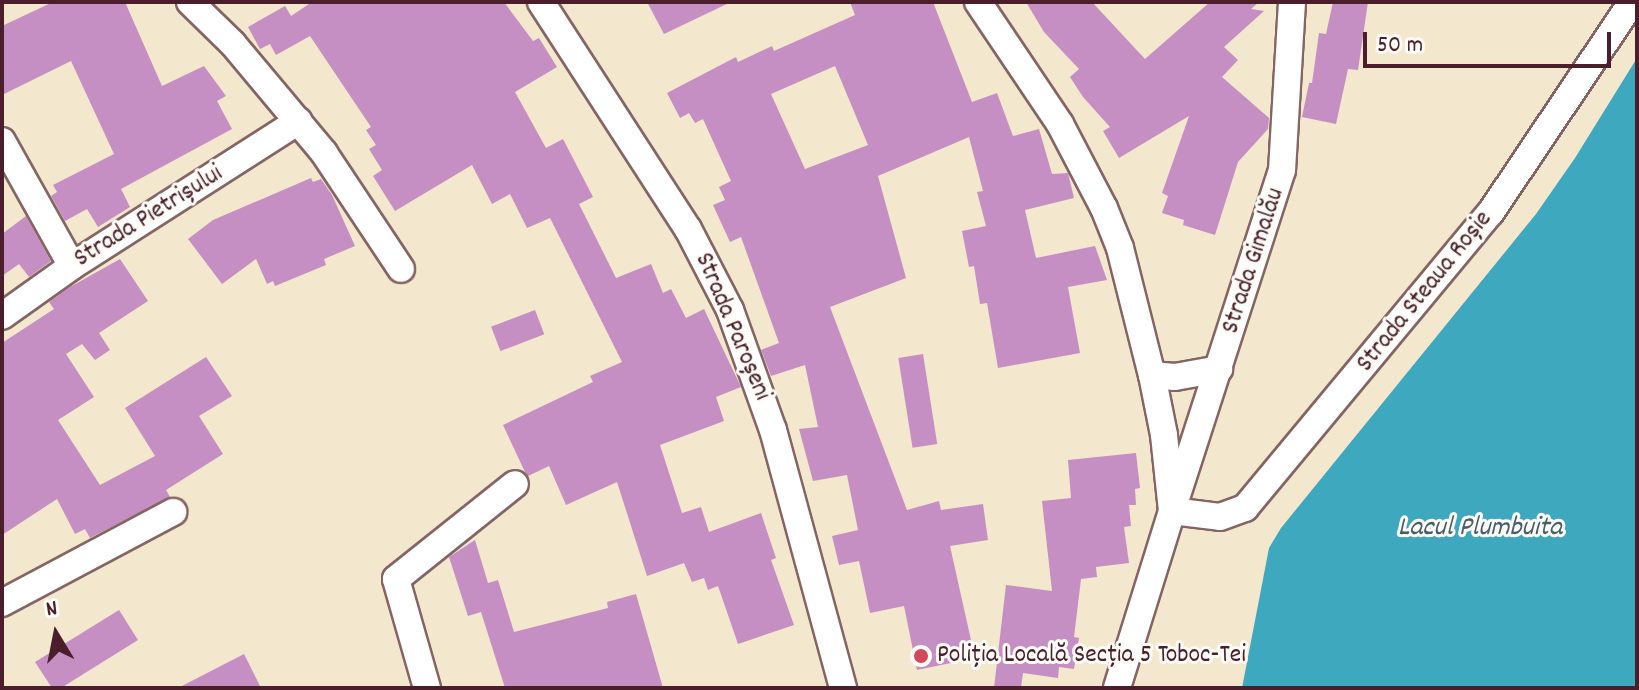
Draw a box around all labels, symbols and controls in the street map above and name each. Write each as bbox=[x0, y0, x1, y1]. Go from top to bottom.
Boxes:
scale bar bbox=[1367, 16, 1615, 66]
text: 50 m bbox=[1377, 29, 1423, 63]
street label: Strada Pietrișului bbox=[69, 159, 229, 275]
street label: Strada Gimalău bbox=[1216, 184, 1292, 338]
street label: Strada Steaua Roșie bbox=[1350, 205, 1500, 379]
street label: Strada Paroșeni bbox=[687, 248, 777, 406]
water label: Lacul Plumbuita bbox=[1398, 512, 1562, 546]
north arrow bbox=[16, 594, 96, 674]
text: N bbox=[44, 594, 60, 626]
place label: Poliția Locală Secția 5 Toboc-Tei bbox=[937, 640, 1246, 672]
marker: Poliția Locală Secția 5 Toboc-Tei bbox=[912, 647, 930, 665]

